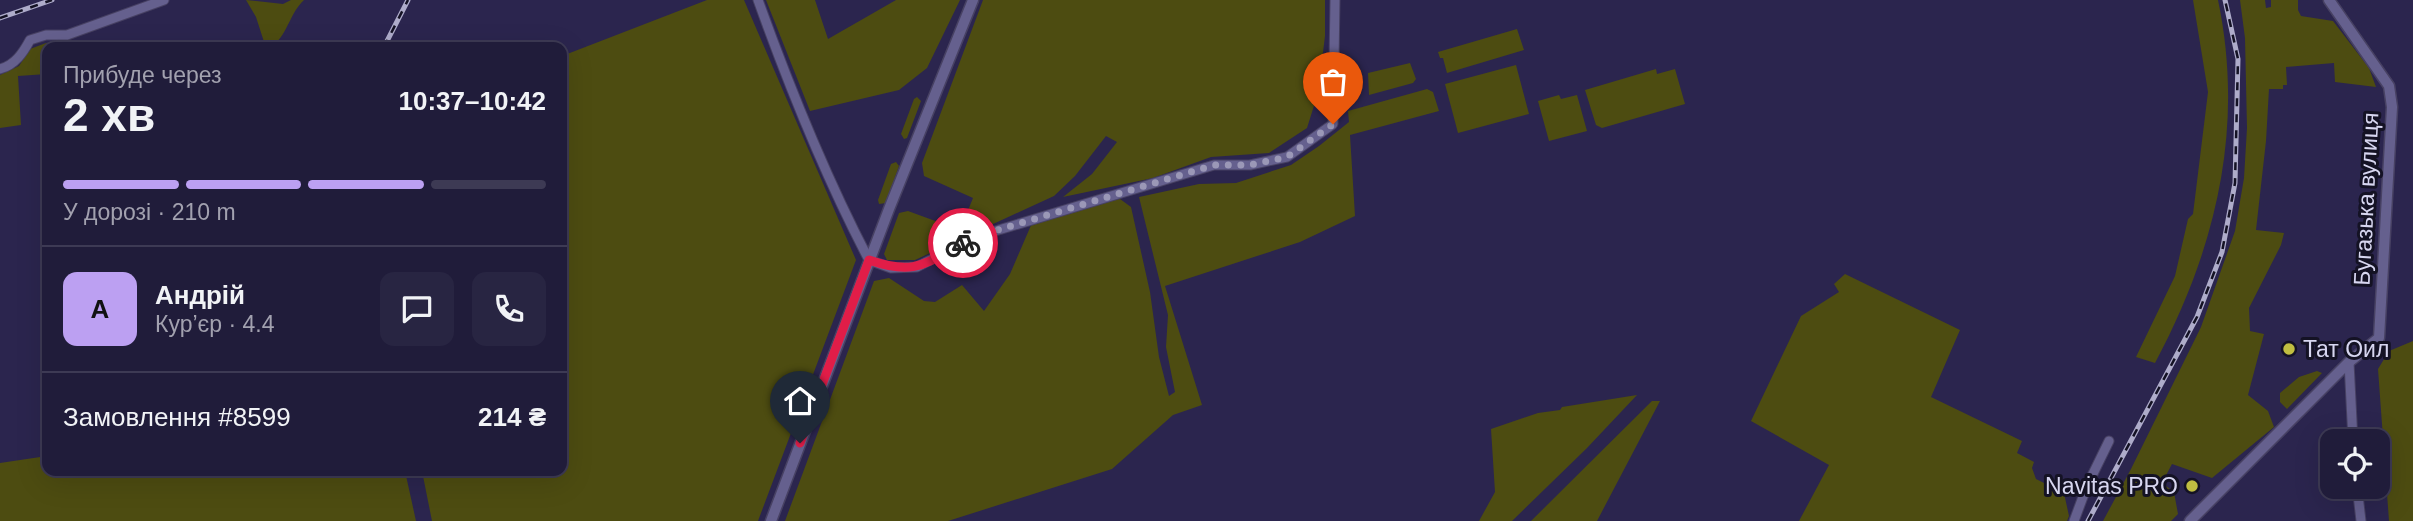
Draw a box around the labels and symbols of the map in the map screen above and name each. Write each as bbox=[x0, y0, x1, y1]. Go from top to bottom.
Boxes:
pin bbox=[1303, 52, 1363, 124]
street label: Бугазька вулиця bbox=[2348, 112, 2384, 286]
courier bbox=[928, 208, 998, 278]
place label: Тат Оил bbox=[2303, 336, 2389, 362]
marker: Тат Оил bbox=[2281, 341, 2297, 357]
pin bbox=[770, 371, 830, 443]
place label: Navitas PRO bbox=[2045, 473, 2178, 499]
marker: Navitas PRO bbox=[2184, 478, 2200, 494]

